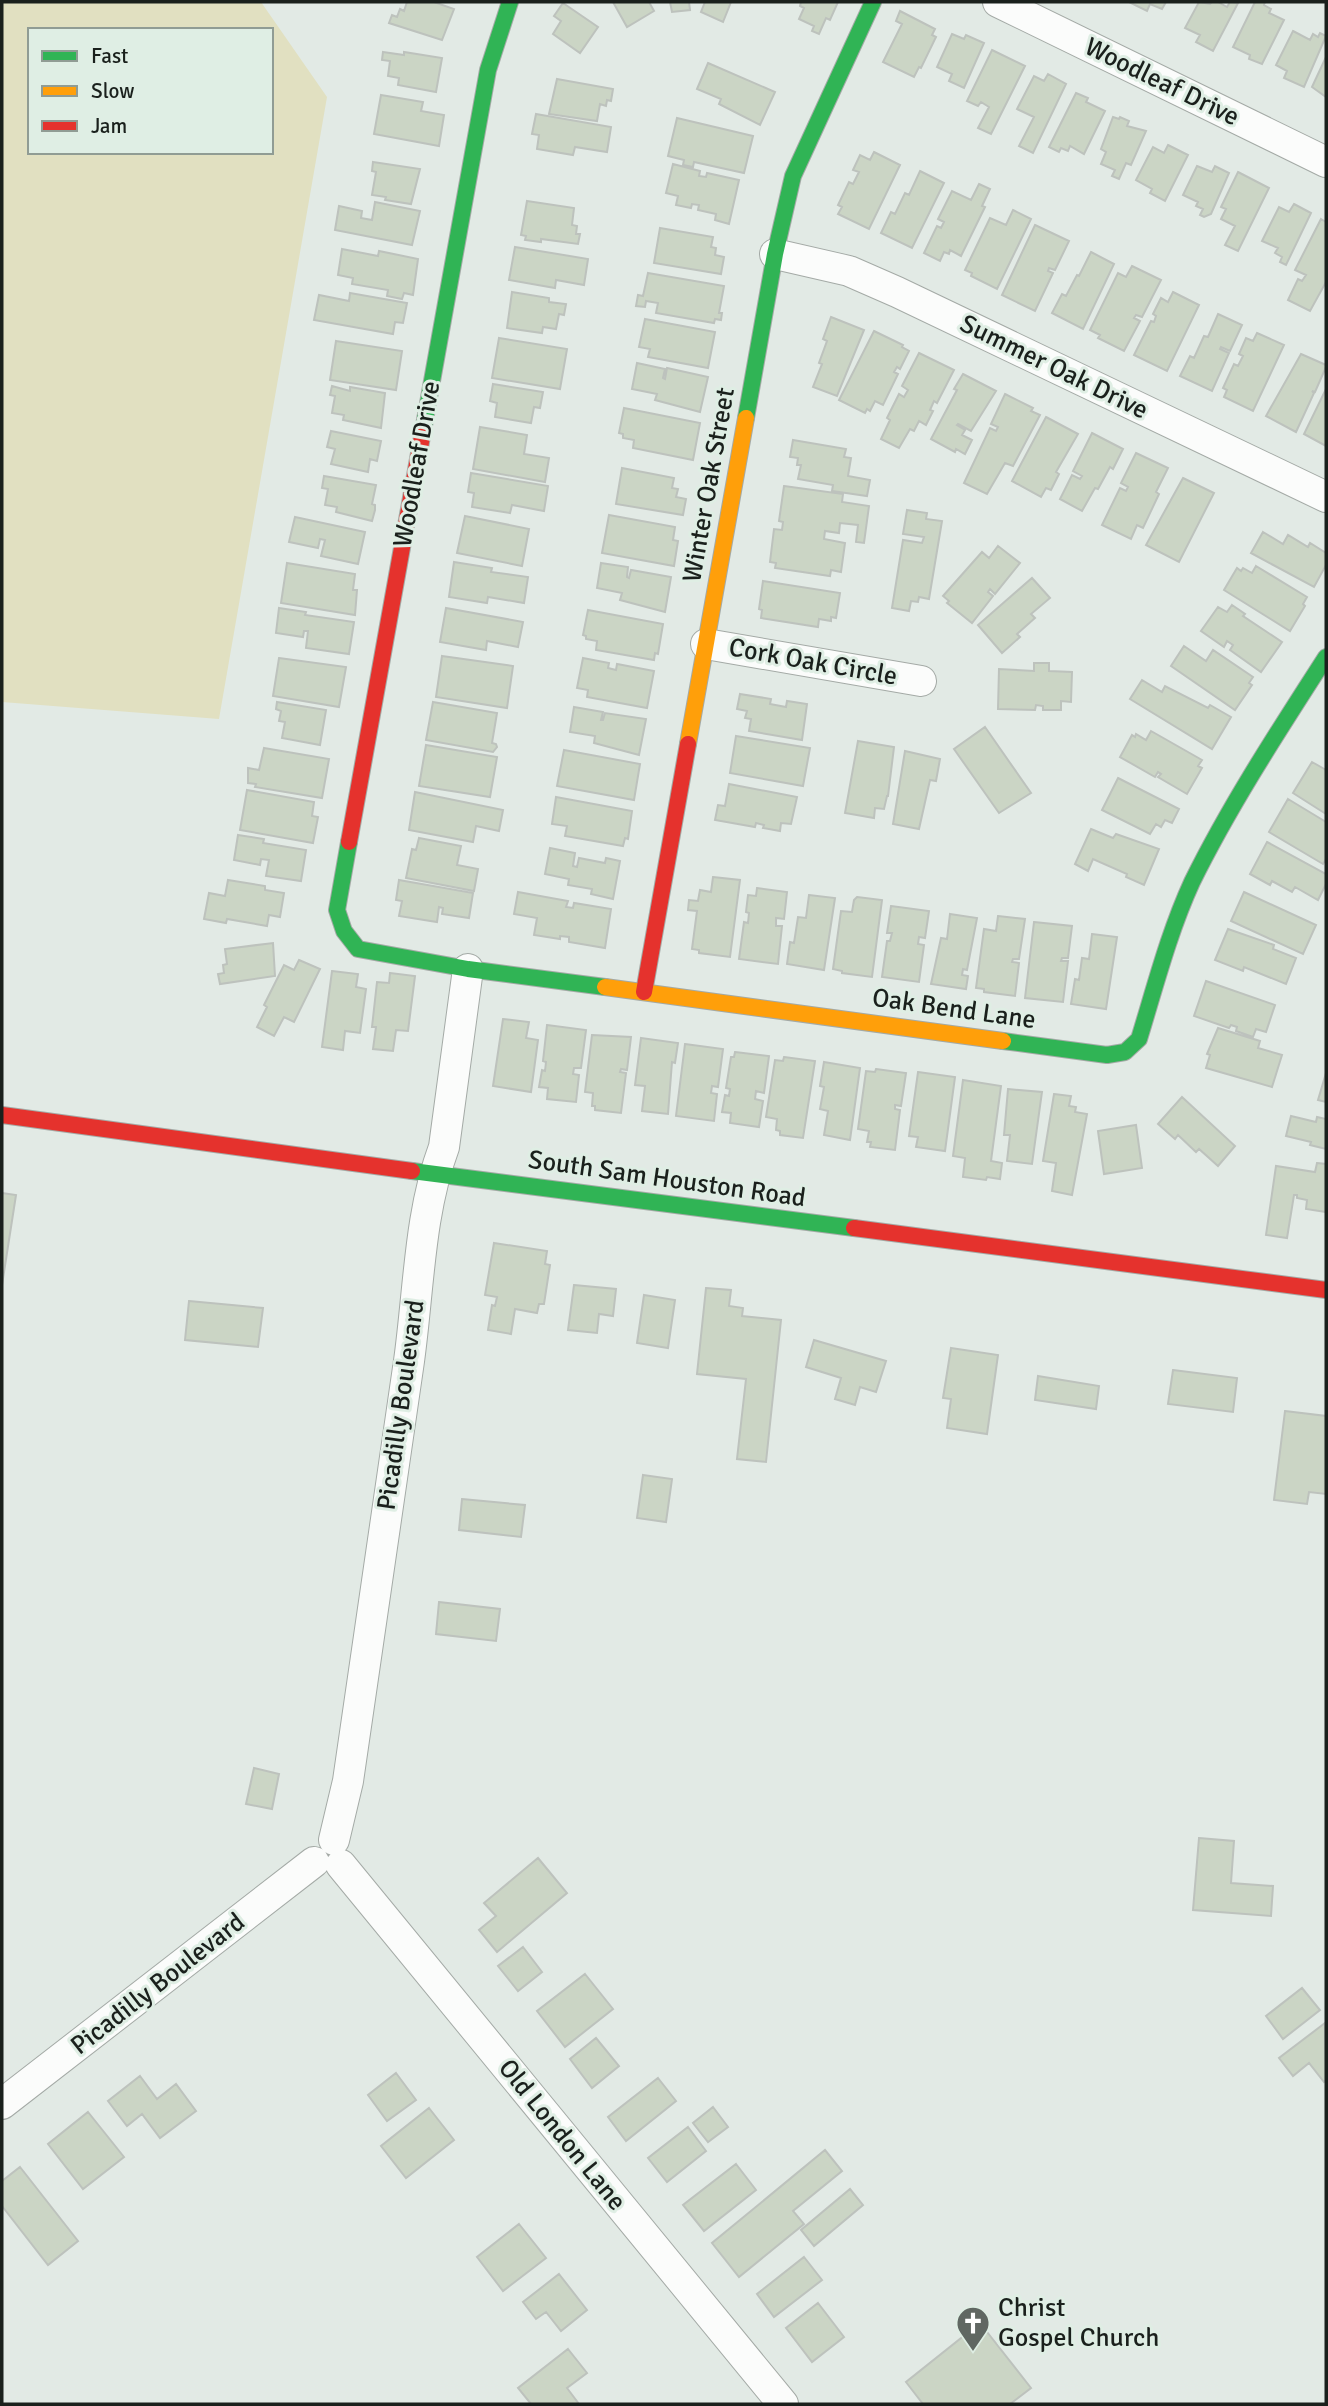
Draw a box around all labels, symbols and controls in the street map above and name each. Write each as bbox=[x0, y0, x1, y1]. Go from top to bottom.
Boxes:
legend bbox=[28, 28, 273, 154]
street label: Woodleaf Drive bbox=[1079, 31, 1245, 133]
text: Fast bbox=[91, 43, 128, 69]
text: Slow bbox=[91, 78, 135, 104]
text: Jam bbox=[91, 113, 127, 139]
street label: Summer Oak Drive bbox=[955, 308, 1153, 426]
street label: Woodleaf Drive bbox=[387, 378, 447, 550]
street label: Winter Oak Street bbox=[676, 385, 742, 585]
street label: Cork Oak Circle bbox=[726, 631, 900, 693]
street label: Oak Bend Lane bbox=[870, 982, 1038, 1036]
street label: South Sam Houston Road bbox=[526, 1144, 808, 1214]
street label: Picadilly Boulevard bbox=[370, 1298, 432, 1512]
street label: Picadilly Boulevard bbox=[65, 1906, 251, 2062]
street label: Old London Lane bbox=[491, 2053, 633, 2217]
place label: Christ Gospel Church bbox=[998, 2292, 1159, 2354]
church icon: Christ Gospel Church bbox=[954, 2304, 992, 2353]

